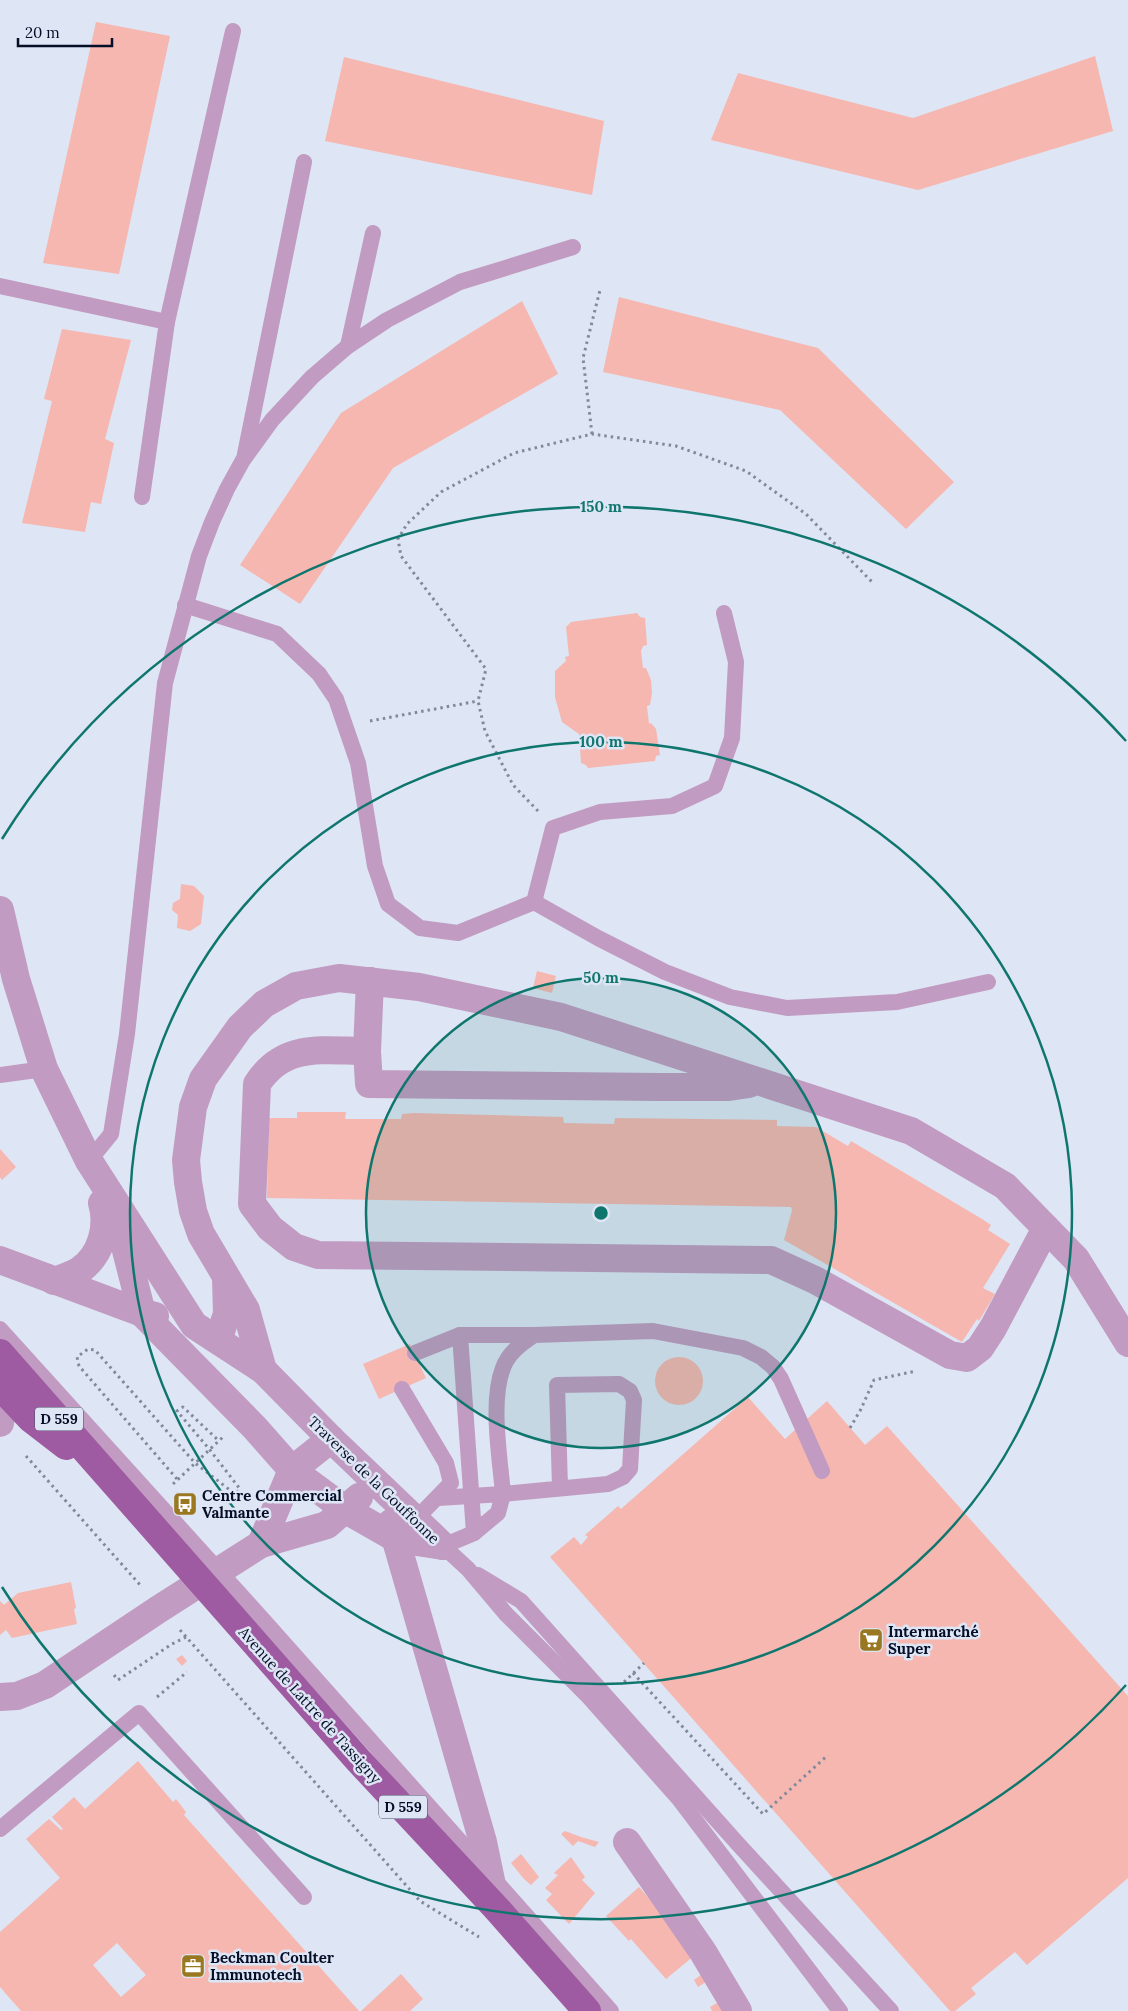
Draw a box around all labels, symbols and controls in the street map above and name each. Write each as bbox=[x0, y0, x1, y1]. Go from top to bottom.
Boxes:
scale bar bbox=[18, 15, 111, 47]
text: 20 m bbox=[25, 23, 60, 42]
text: 150 m bbox=[580, 497, 622, 516]
text: 100 m bbox=[580, 732, 623, 751]
text: 50 m bbox=[583, 968, 619, 987]
centre of rings bbox=[592, 1204, 610, 1222]
road number: D 559 bbox=[35, 1408, 83, 1430]
street label: Traverse de la Gouffonne bbox=[304, 1412, 444, 1548]
place label: Centre Commercial Valmante bbox=[202, 1486, 342, 1522]
bus stop icon: Centre Commercial Valmante bbox=[172, 1491, 198, 1517]
street label: Avenue de Lattre de Tassigny bbox=[234, 1622, 385, 1787]
place label: Intermarché Super bbox=[888, 1622, 978, 1658]
supermarket icon: Intermarché Super bbox=[858, 1627, 884, 1653]
road number: D 559 bbox=[379, 1795, 427, 1818]
place label: Beckman Coulter Immunotech bbox=[210, 1948, 335, 1984]
office icon: Beckman Coulter Immunotech bbox=[180, 1953, 206, 1979]

